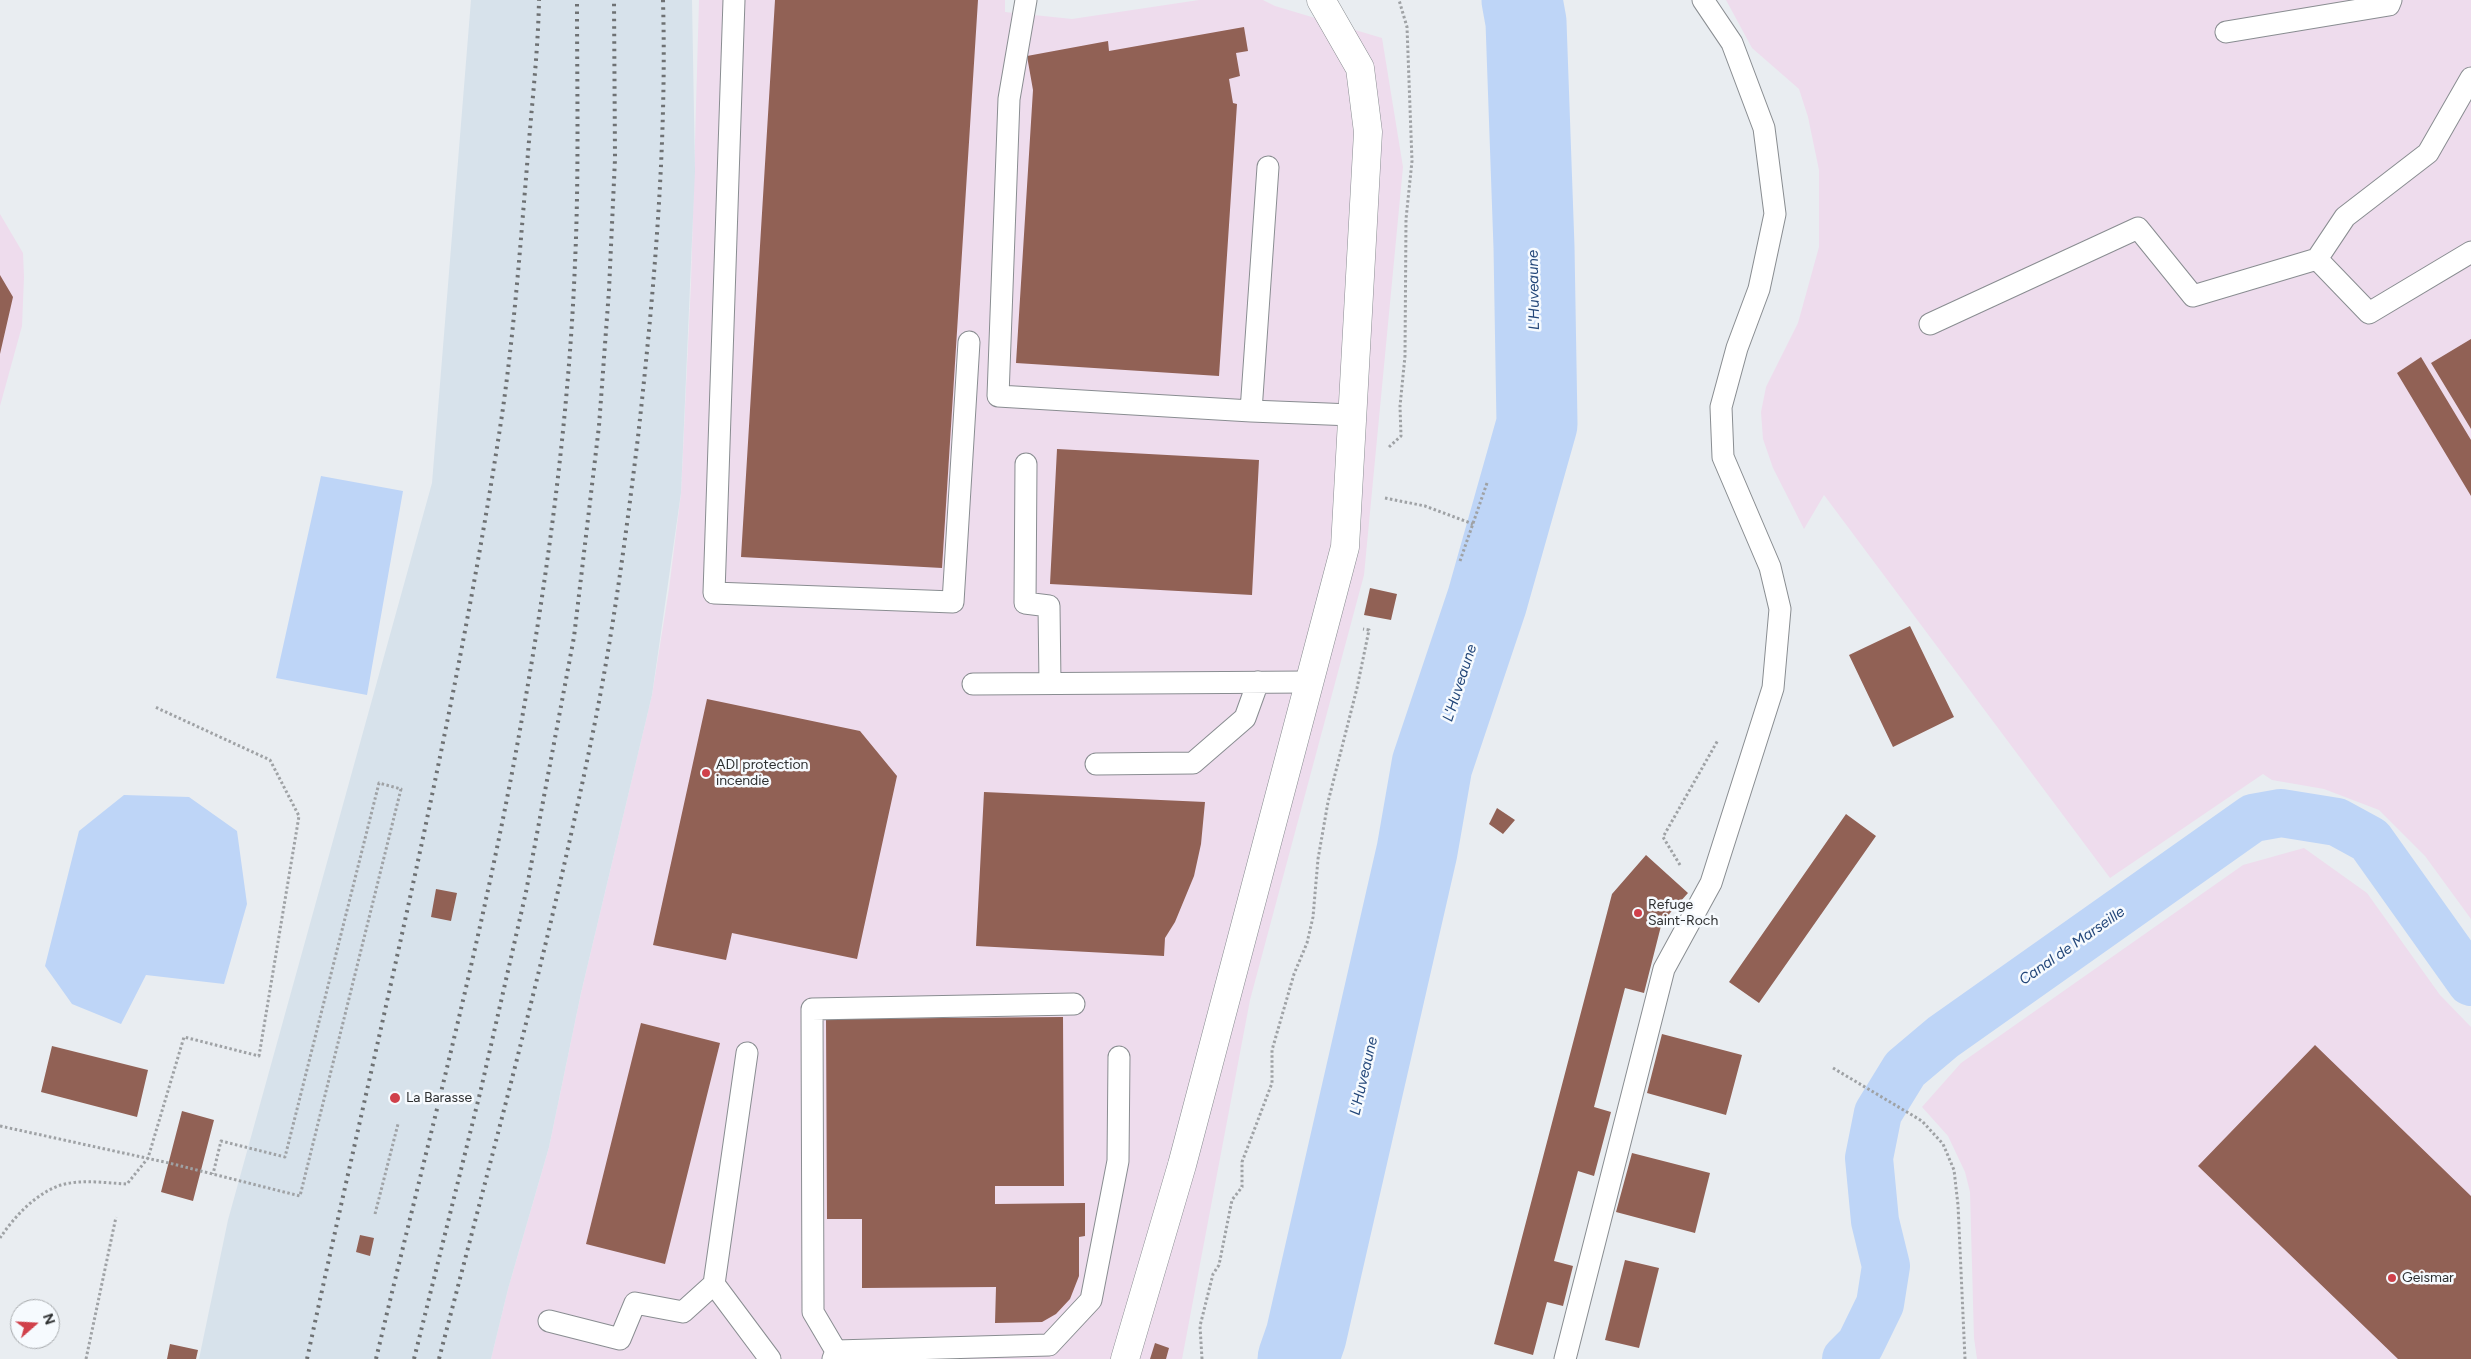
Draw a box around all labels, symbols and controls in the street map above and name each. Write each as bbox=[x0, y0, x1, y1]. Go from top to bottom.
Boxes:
water label: L'Huveaune bbox=[1524, 250, 1544, 330]
water label: L'Huveaune bbox=[1439, 642, 1481, 724]
place label: ADI protection incendie bbox=[716, 757, 808, 790]
marker: ADI protection incendie bbox=[700, 767, 712, 779]
place label: Refuge Saint-Roch bbox=[1648, 897, 1718, 930]
water label: Canal de Marseille bbox=[2016, 903, 2128, 989]
marker: Refuge Saint-Roch bbox=[1632, 907, 1644, 919]
water label: L'Huveaune bbox=[1346, 1035, 1382, 1117]
place label: La Barasse bbox=[406, 1090, 472, 1106]
marker: La Barasse bbox=[388, 1091, 402, 1105]
place label: Geismar bbox=[2402, 1270, 2454, 1286]
marker: Geismar bbox=[2386, 1272, 2398, 1284]
north arrow bbox=[10, 1299, 60, 1349]
text: N bbox=[39, 1311, 59, 1327]

